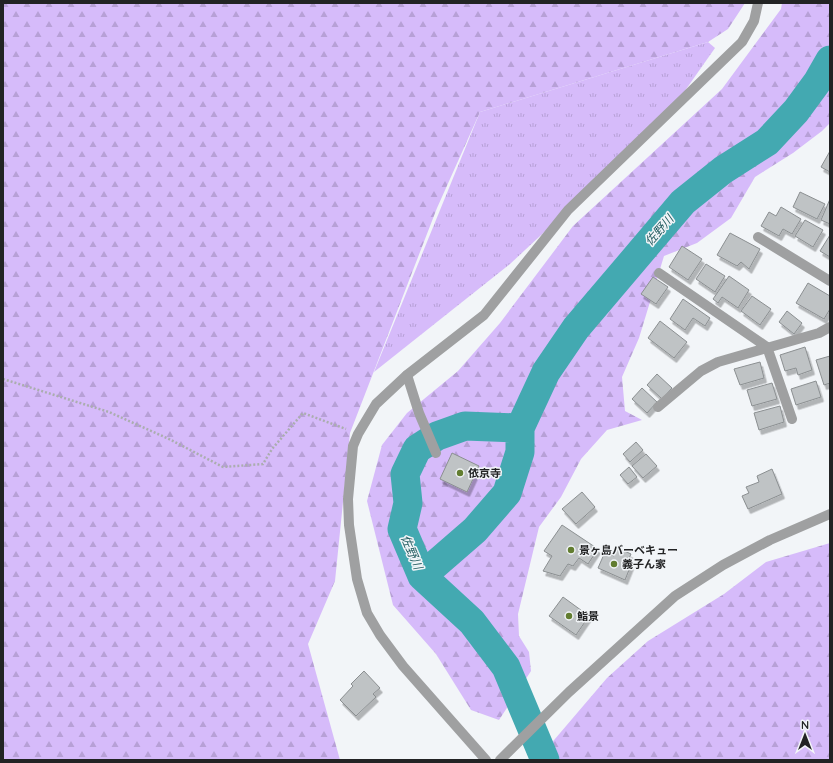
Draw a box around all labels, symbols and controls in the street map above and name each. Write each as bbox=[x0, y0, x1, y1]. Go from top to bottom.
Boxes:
water label: 佐野川 bbox=[642, 210, 678, 249]
place label: 依京寺 bbox=[468, 466, 501, 480]
marker: 依京寺 bbox=[455, 468, 465, 478]
water label: 佐野川 bbox=[398, 532, 427, 573]
place label: 景ヶ島バーベキュー bbox=[579, 543, 678, 557]
marker: 景ヶ島バーベキュー bbox=[566, 545, 576, 555]
place label: 義子ん家 bbox=[622, 557, 666, 571]
marker: 義子ん家 bbox=[609, 559, 619, 569]
place label: 鮨景 bbox=[577, 609, 599, 623]
marker: 鮨景 bbox=[564, 611, 574, 621]
north arrow bbox=[785, 715, 825, 755]
text: N bbox=[801, 718, 809, 732]

